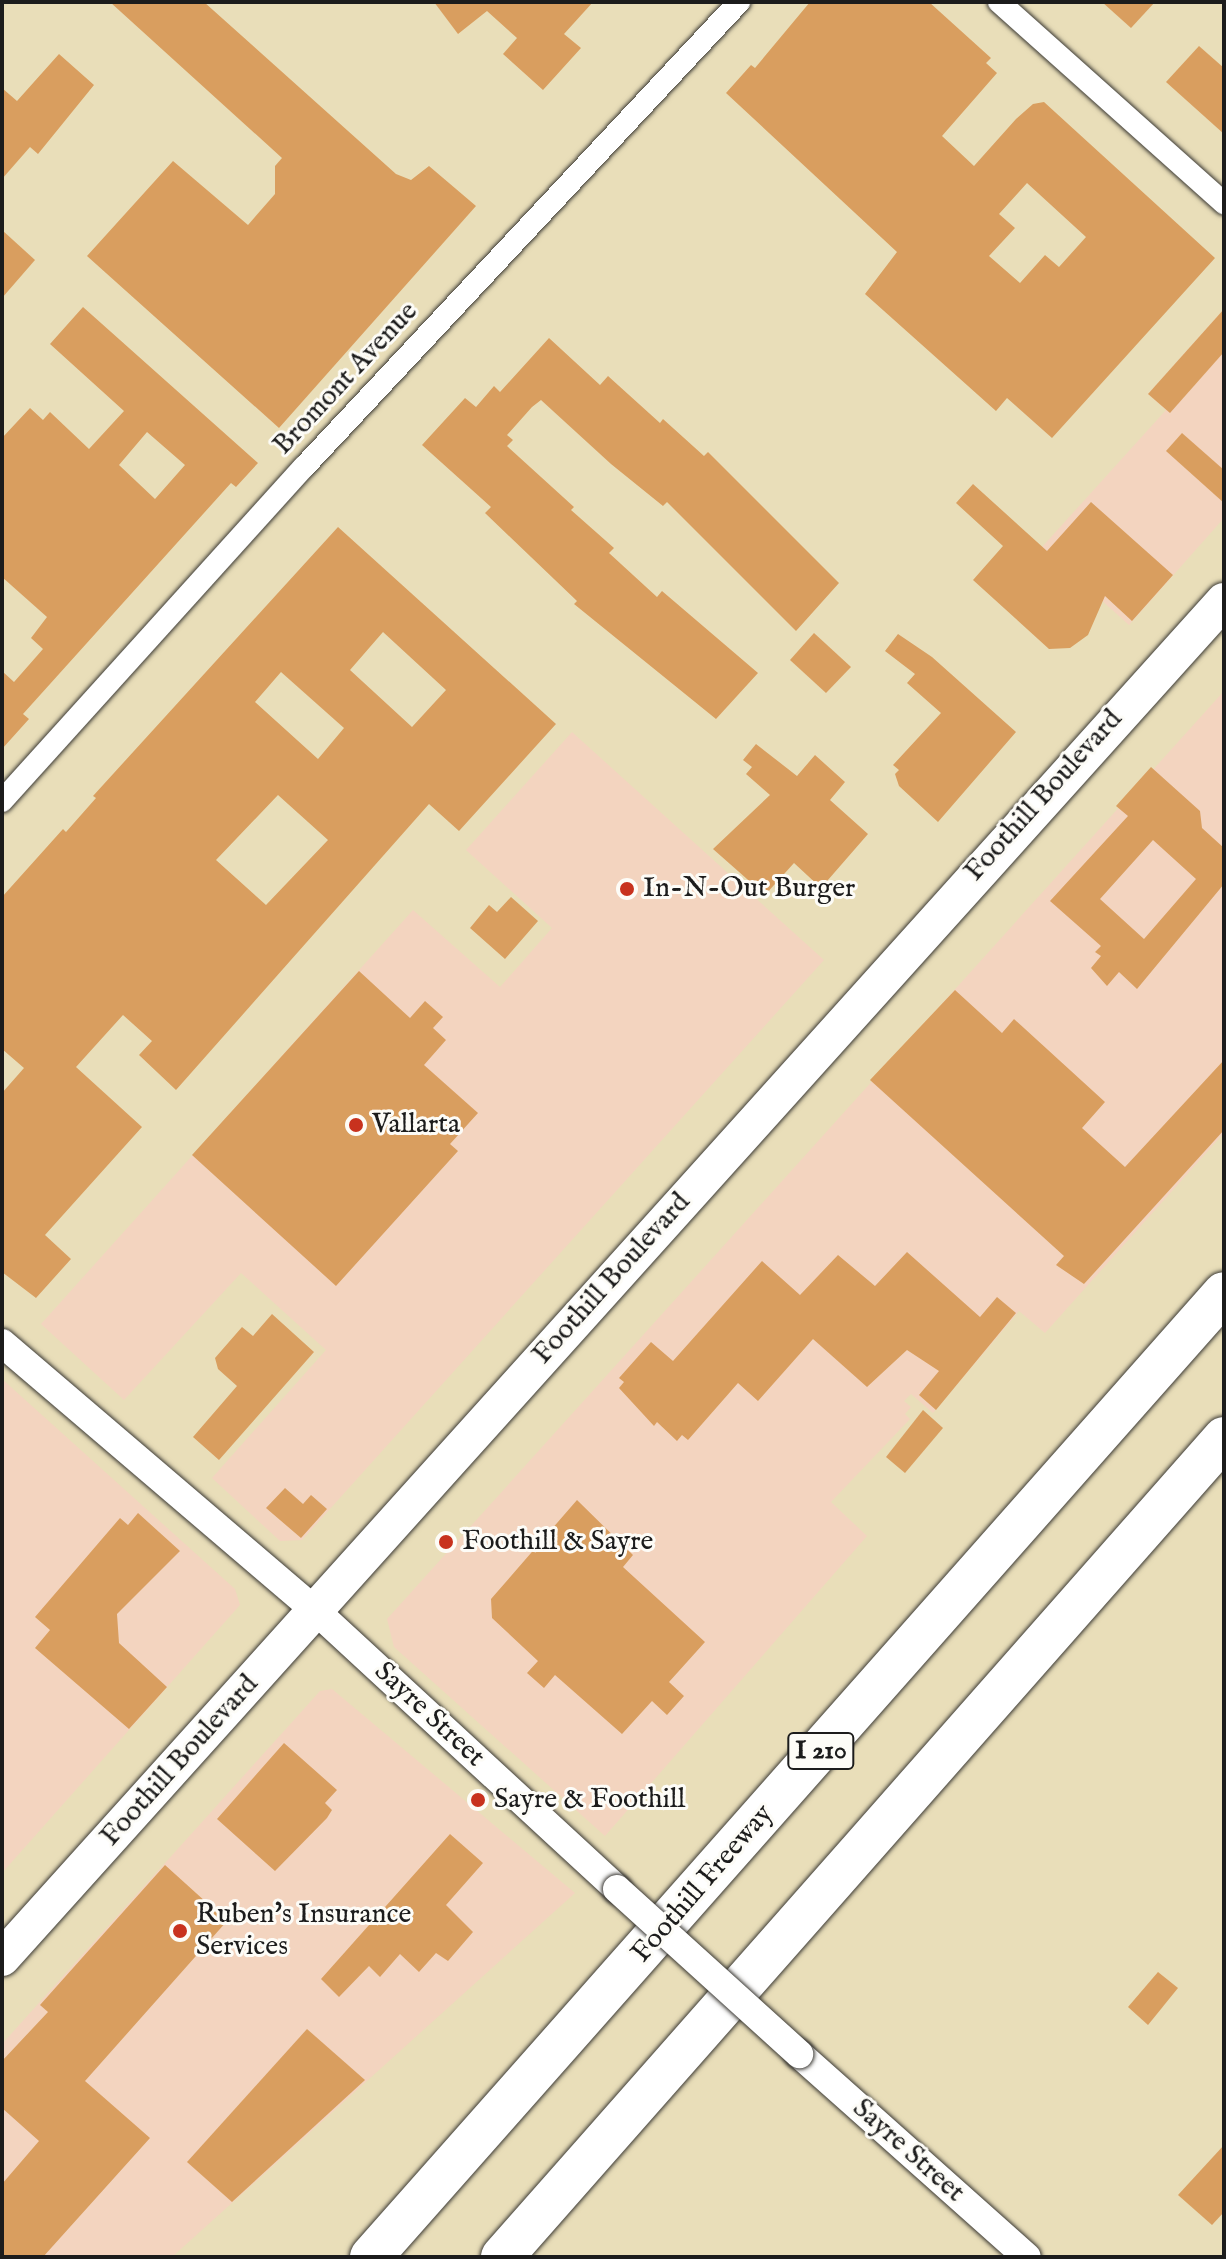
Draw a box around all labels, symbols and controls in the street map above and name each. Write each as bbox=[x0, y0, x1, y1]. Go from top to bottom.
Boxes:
street label: Bromont Avenue bbox=[267, 296, 425, 462]
street label: Foothill Boulevard bbox=[958, 703, 1130, 889]
place label: In-N-Out Burger bbox=[643, 872, 855, 906]
marker: In-N-Out Burger bbox=[618, 880, 636, 898]
place label: Vallarta bbox=[372, 1108, 460, 1142]
marker: Vallarta bbox=[347, 1116, 365, 1134]
street label: Foothill Boulevard bbox=[526, 1186, 698, 1372]
place label: Foothill & Sayre bbox=[462, 1525, 653, 1559]
marker: Foothill & Sayre bbox=[437, 1533, 455, 1551]
street label: Sayre Street bbox=[367, 1655, 491, 1775]
street label: Foothill Boulevard bbox=[94, 1668, 266, 1854]
road number: I 210 bbox=[787, 1729, 855, 1773]
place label: Sayre & Foothill bbox=[494, 1783, 685, 1817]
marker: Sayre & Foothill bbox=[469, 1791, 487, 1809]
street label: Foothill Freeway bbox=[625, 1798, 781, 1970]
place label: Ruben's Insurance Services bbox=[196, 1898, 411, 1964]
marker: Ruben's Insurance Services bbox=[171, 1922, 189, 1940]
street label: Sayre Street bbox=[845, 2092, 971, 2210]

